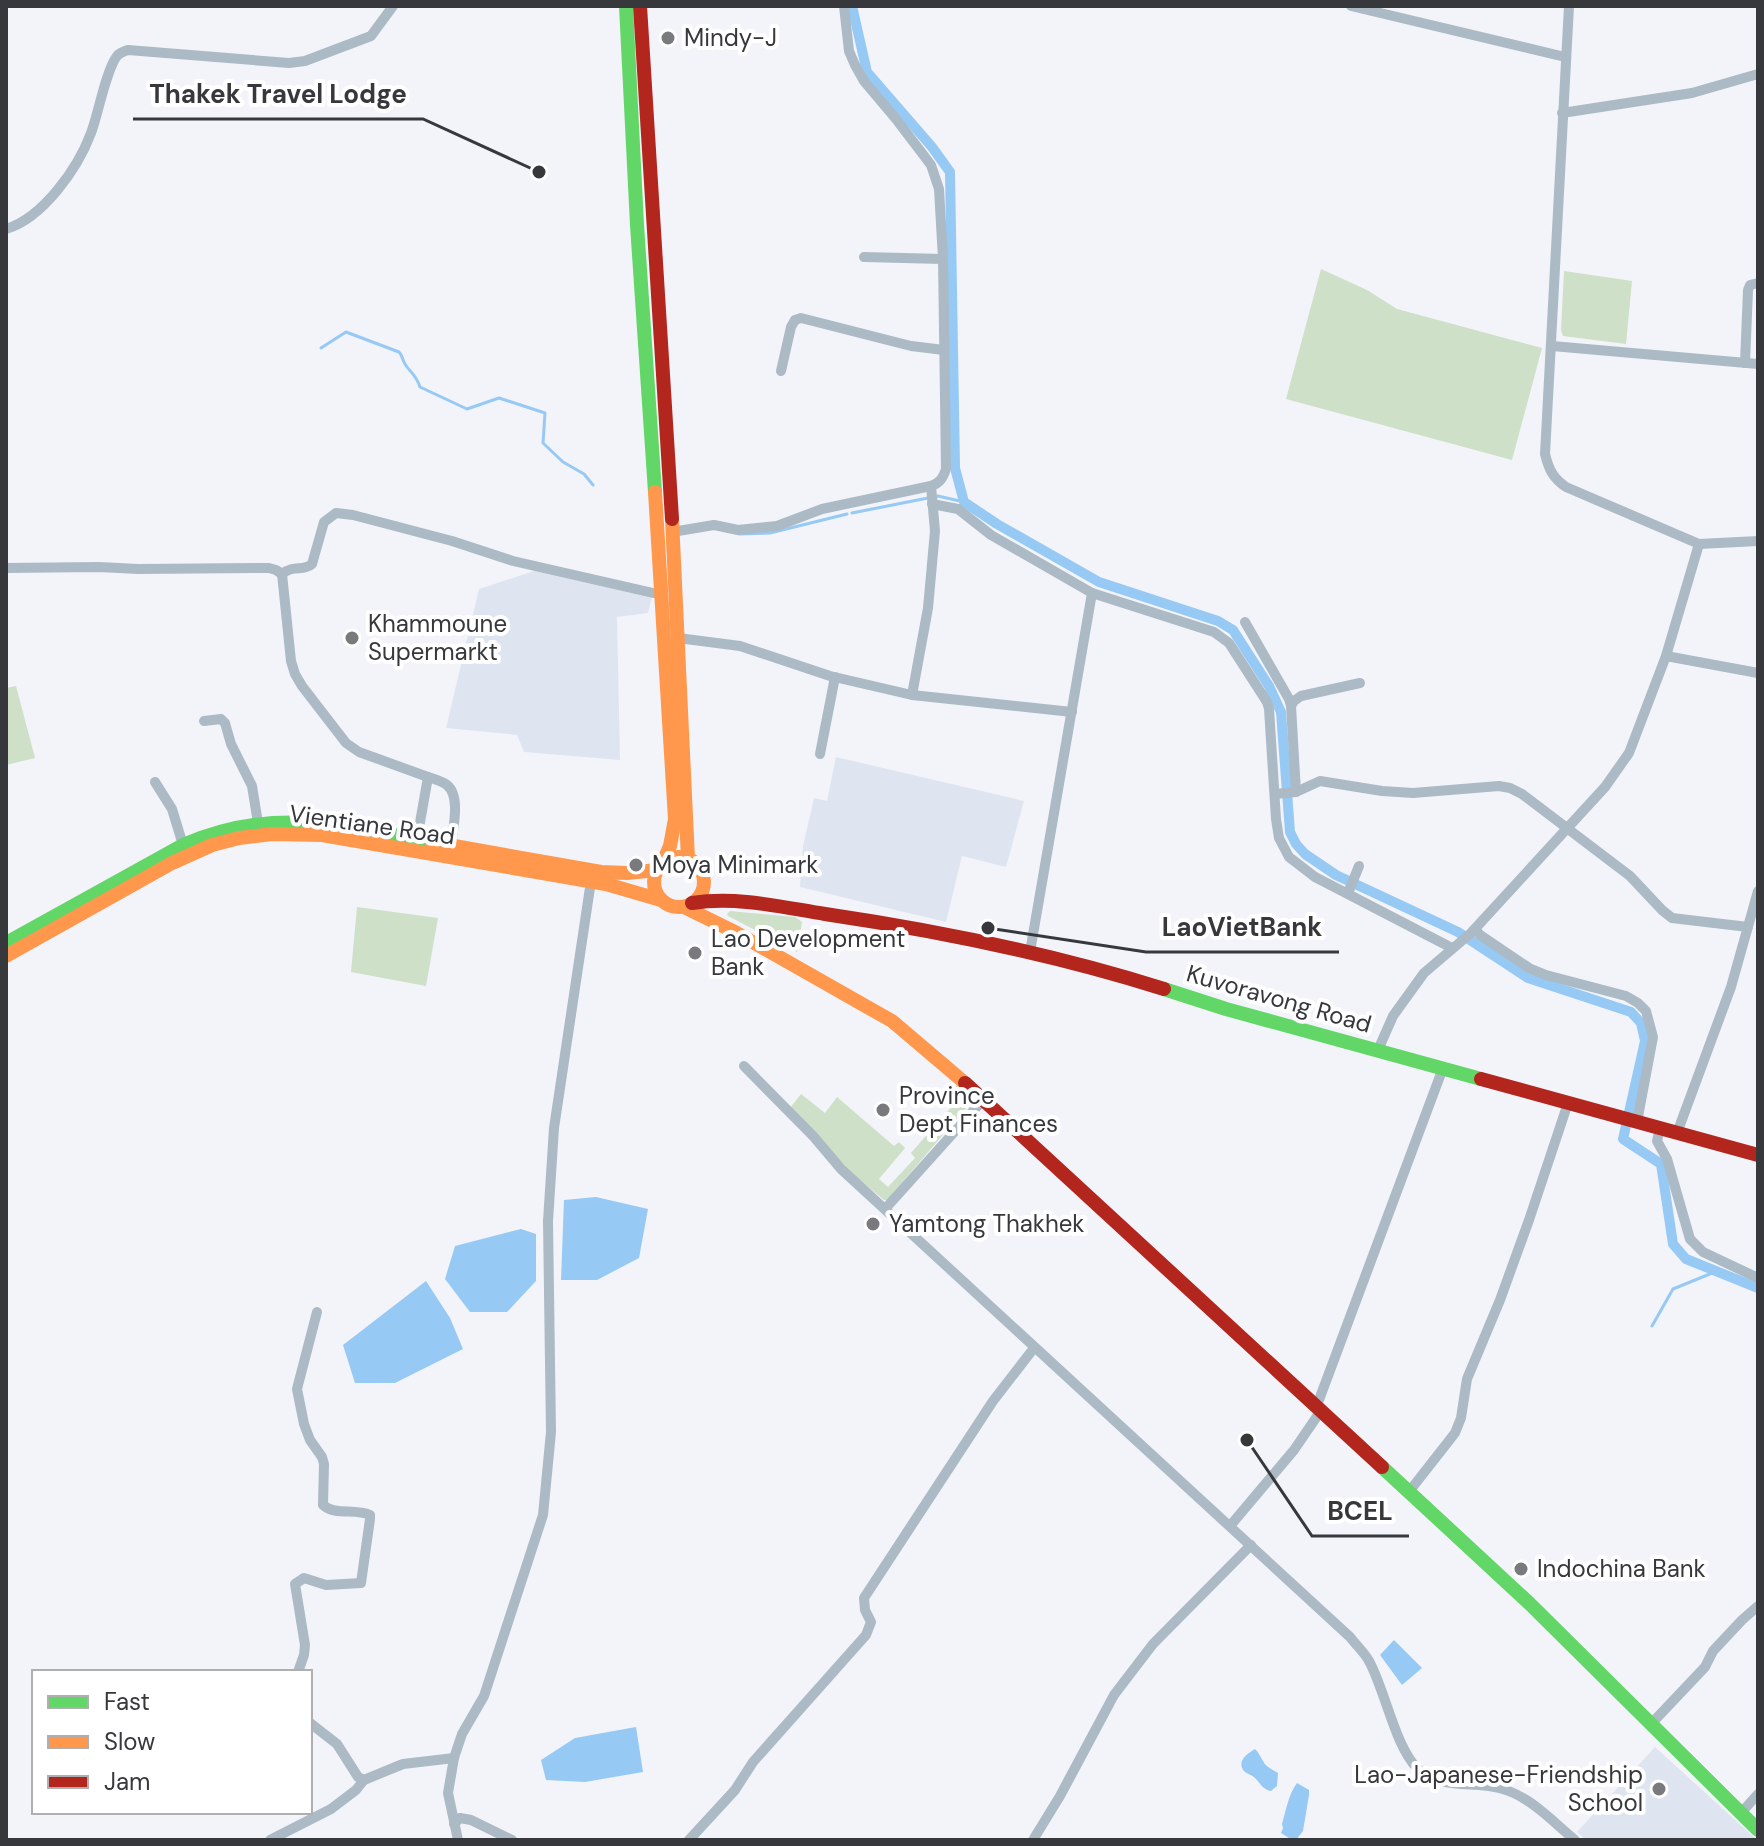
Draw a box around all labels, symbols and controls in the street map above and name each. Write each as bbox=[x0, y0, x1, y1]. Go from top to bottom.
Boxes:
place label: Mindy-J bbox=[684, 22, 777, 53]
marker: Mindy-J bbox=[659, 29, 677, 47]
callout: Thakek Travel Lodge bbox=[133, 69, 423, 119]
text: Thakek Travel Lodge bbox=[149, 77, 407, 111]
place label: Khammoune Supermarkt bbox=[368, 608, 507, 667]
marker: Khammoune Supermarkt bbox=[343, 629, 361, 647]
street label: Vientiane Road bbox=[287, 798, 457, 851]
place label: Moya Minimark bbox=[652, 849, 818, 880]
marker: Moya Minimark bbox=[627, 856, 645, 874]
callout: LaoVietBank bbox=[1146, 902, 1339, 952]
text: LaoVietBank bbox=[1162, 910, 1322, 944]
place label: Lao Development Bank bbox=[711, 923, 905, 982]
marker: Lao Development Bank bbox=[686, 944, 704, 962]
street label: Kuvoravong Road bbox=[1183, 957, 1375, 1040]
place label: Province Dept Finances bbox=[899, 1080, 1058, 1139]
marker: Province Dept Finances bbox=[874, 1101, 892, 1119]
place label: Yamtong Thakhek bbox=[889, 1208, 1084, 1239]
marker: Yamtong Thakhek bbox=[864, 1215, 882, 1233]
callout: BCEL bbox=[1312, 1486, 1409, 1536]
text: BCEL bbox=[1327, 1494, 1393, 1528]
place label: Indochina Bank bbox=[1537, 1553, 1706, 1584]
marker: Indochina Bank bbox=[1512, 1560, 1530, 1578]
legend bbox=[32, 1670, 312, 1814]
text: Fast bbox=[104, 1686, 150, 1717]
text: Slow bbox=[104, 1726, 155, 1757]
place label: Lao-Japanese-Friendship School bbox=[1354, 1759, 1643, 1818]
text: Jam bbox=[104, 1766, 150, 1797]
marker: Lao-Japanese-Friendship School bbox=[1650, 1780, 1668, 1798]

